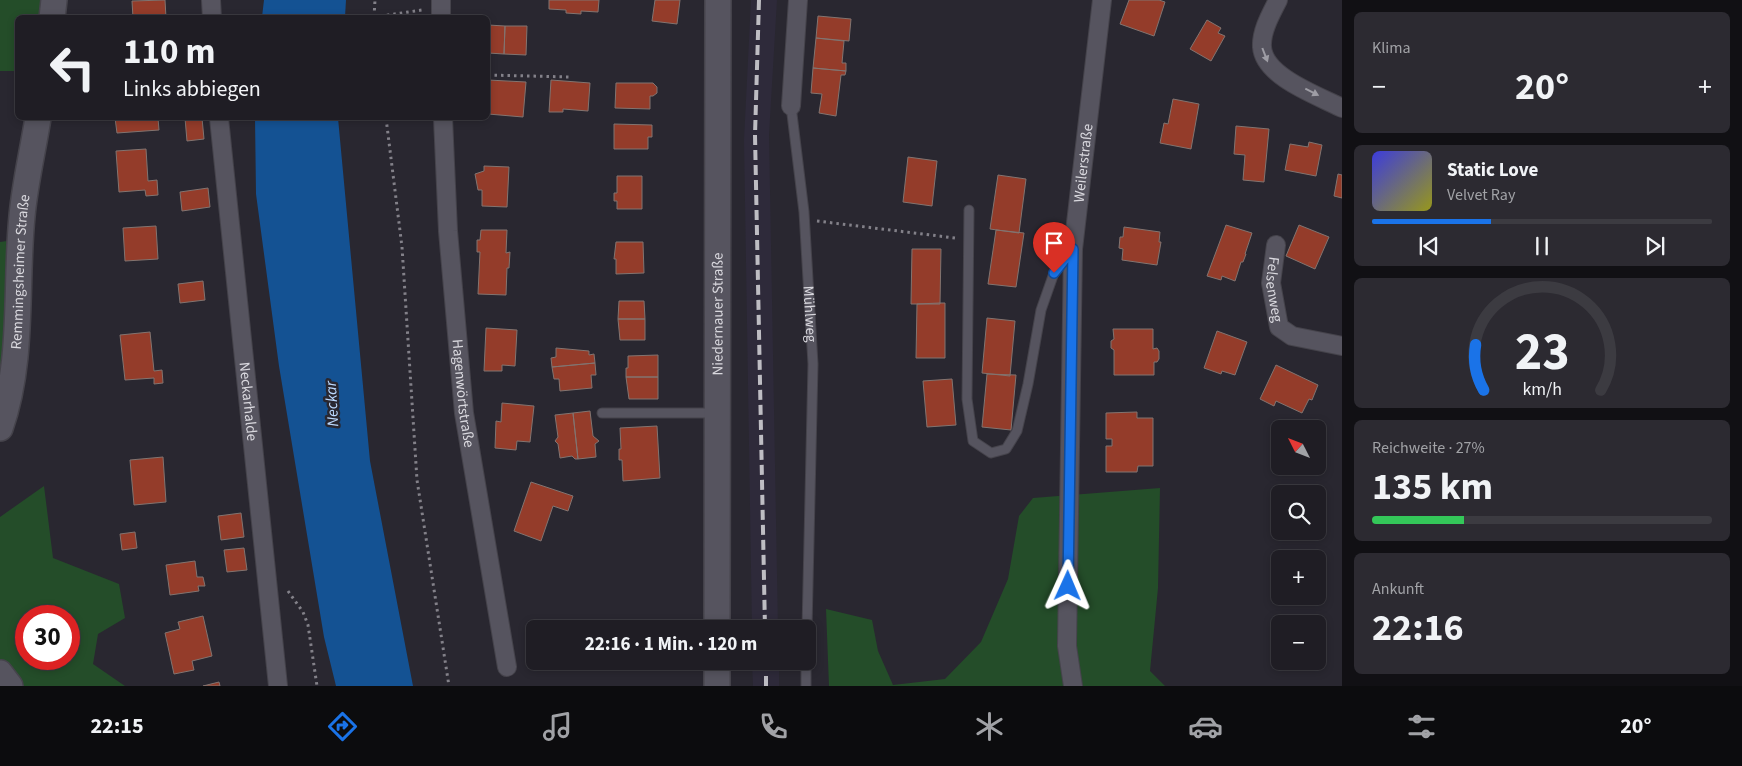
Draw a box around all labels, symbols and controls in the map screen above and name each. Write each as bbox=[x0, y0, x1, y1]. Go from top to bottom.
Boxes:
text: 110 m bbox=[123, 27, 215, 77]
icon: left bbox=[40, 35, 105, 100]
text: Klima bbox=[1372, 37, 1411, 59]
one-way arrow bbox=[1261, 48, 1269, 63]
text: 20° bbox=[1515, 60, 1569, 114]
text: − bbox=[1372, 67, 1386, 107]
text: + bbox=[1698, 67, 1712, 107]
text: Links abbiegen bbox=[123, 73, 261, 105]
one-way arrow bbox=[1304, 88, 1319, 96]
street label: Weilerstraße bbox=[1069, 123, 1099, 204]
text: Static Love bbox=[1447, 157, 1538, 184]
text: Velvet Ray bbox=[1447, 184, 1515, 206]
street label: Remmingsheimer Straße bbox=[6, 193, 35, 350]
pin bbox=[1033, 222, 1075, 273]
icon: arrive bbox=[1040, 229, 1068, 257]
icon: previous bbox=[1415, 232, 1443, 260]
icon: pause bbox=[1528, 232, 1556, 260]
icon: next bbox=[1641, 232, 1669, 260]
street label: Niedernauer Straße bbox=[707, 253, 729, 375]
street label: Felsenweg bbox=[1260, 255, 1288, 324]
street label: Mühlweg bbox=[797, 285, 822, 343]
text: 23 bbox=[1515, 316, 1569, 390]
street label: Hagenwörtstraße bbox=[447, 338, 480, 449]
street label: Neckarhalde bbox=[233, 361, 262, 442]
text: km/h bbox=[1522, 377, 1562, 402]
water label: Neckar bbox=[320, 379, 344, 427]
north arrow bbox=[1271, 420, 1326, 475]
map controls bbox=[1271, 420, 1326, 670]
text: Reichweite · 27% bbox=[1372, 437, 1485, 459]
text: 135 km bbox=[1372, 460, 1493, 514]
button: search bbox=[1271, 485, 1326, 540]
button: + bbox=[1271, 550, 1326, 605]
position arrow bbox=[1041, 559, 1093, 611]
text: Ankunft bbox=[1372, 578, 1424, 600]
text: 22:16 bbox=[1372, 601, 1464, 655]
speed limit sign: 30 bbox=[15, 605, 80, 670]
button: − bbox=[1271, 615, 1326, 670]
text: 22:16 · 1 Min. · 120 m bbox=[585, 631, 757, 658]
icon: directions bbox=[325, 709, 360, 744]
icon: music bbox=[540, 709, 575, 744]
icon: phone bbox=[756, 709, 791, 744]
icon: climate bbox=[972, 709, 1007, 744]
icon: car bbox=[1188, 709, 1223, 744]
icon: filters bbox=[1404, 709, 1439, 744]
text: 22:15 bbox=[90, 710, 144, 742]
text: 20° bbox=[1620, 710, 1651, 742]

